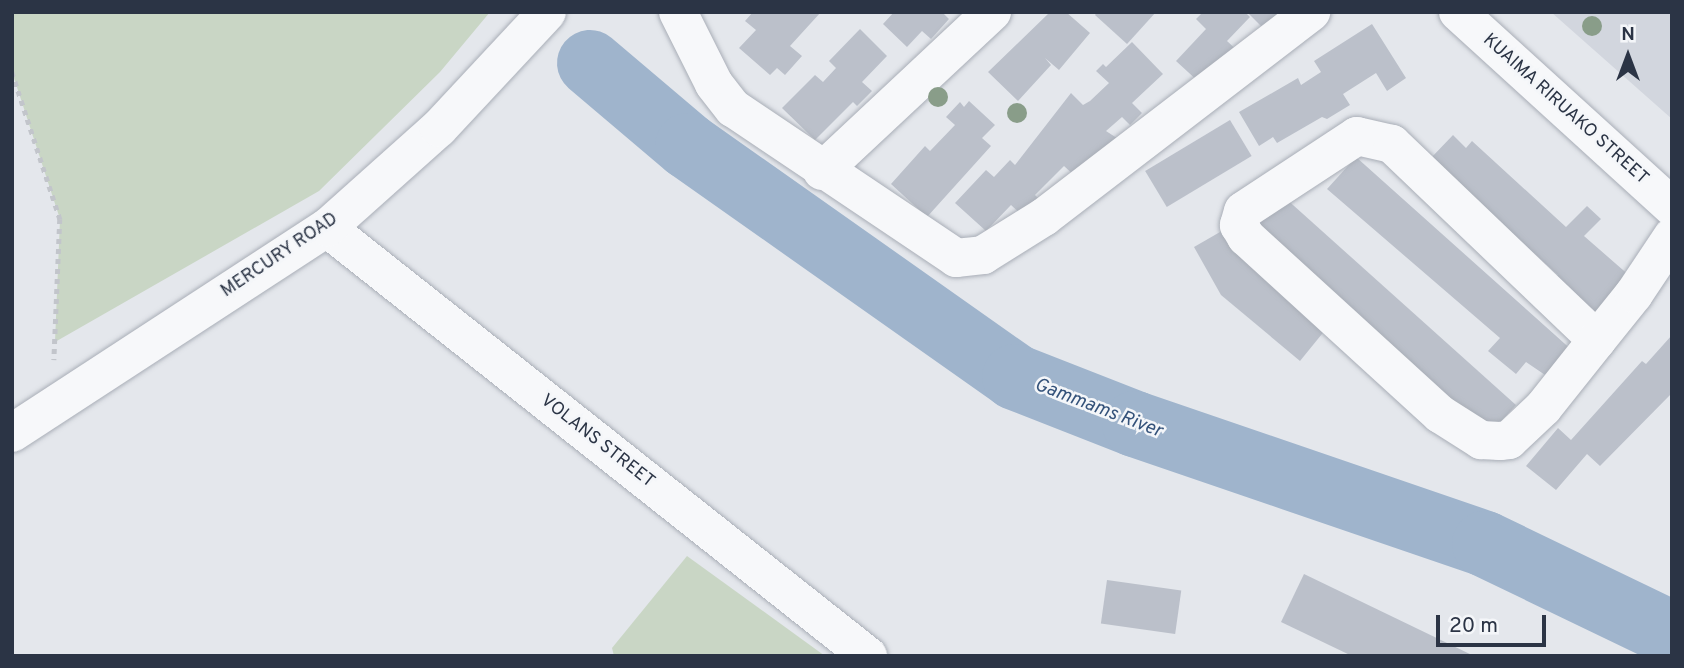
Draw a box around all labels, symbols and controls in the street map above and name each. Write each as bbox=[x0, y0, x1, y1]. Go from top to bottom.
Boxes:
north arrow bbox=[1593, 21, 1663, 91]
text: N bbox=[1621, 23, 1635, 47]
street label: KUAIMA RIRUAKO STREET bbox=[1477, 30, 1653, 190]
street label: MERCURY ROAD bbox=[217, 209, 343, 303]
water label: Gammams River bbox=[1031, 374, 1165, 444]
street label: VOLANS STREET bbox=[535, 391, 659, 493]
scale bar bbox=[1439, 602, 1549, 646]
text: 20 m bbox=[1449, 613, 1498, 640]

